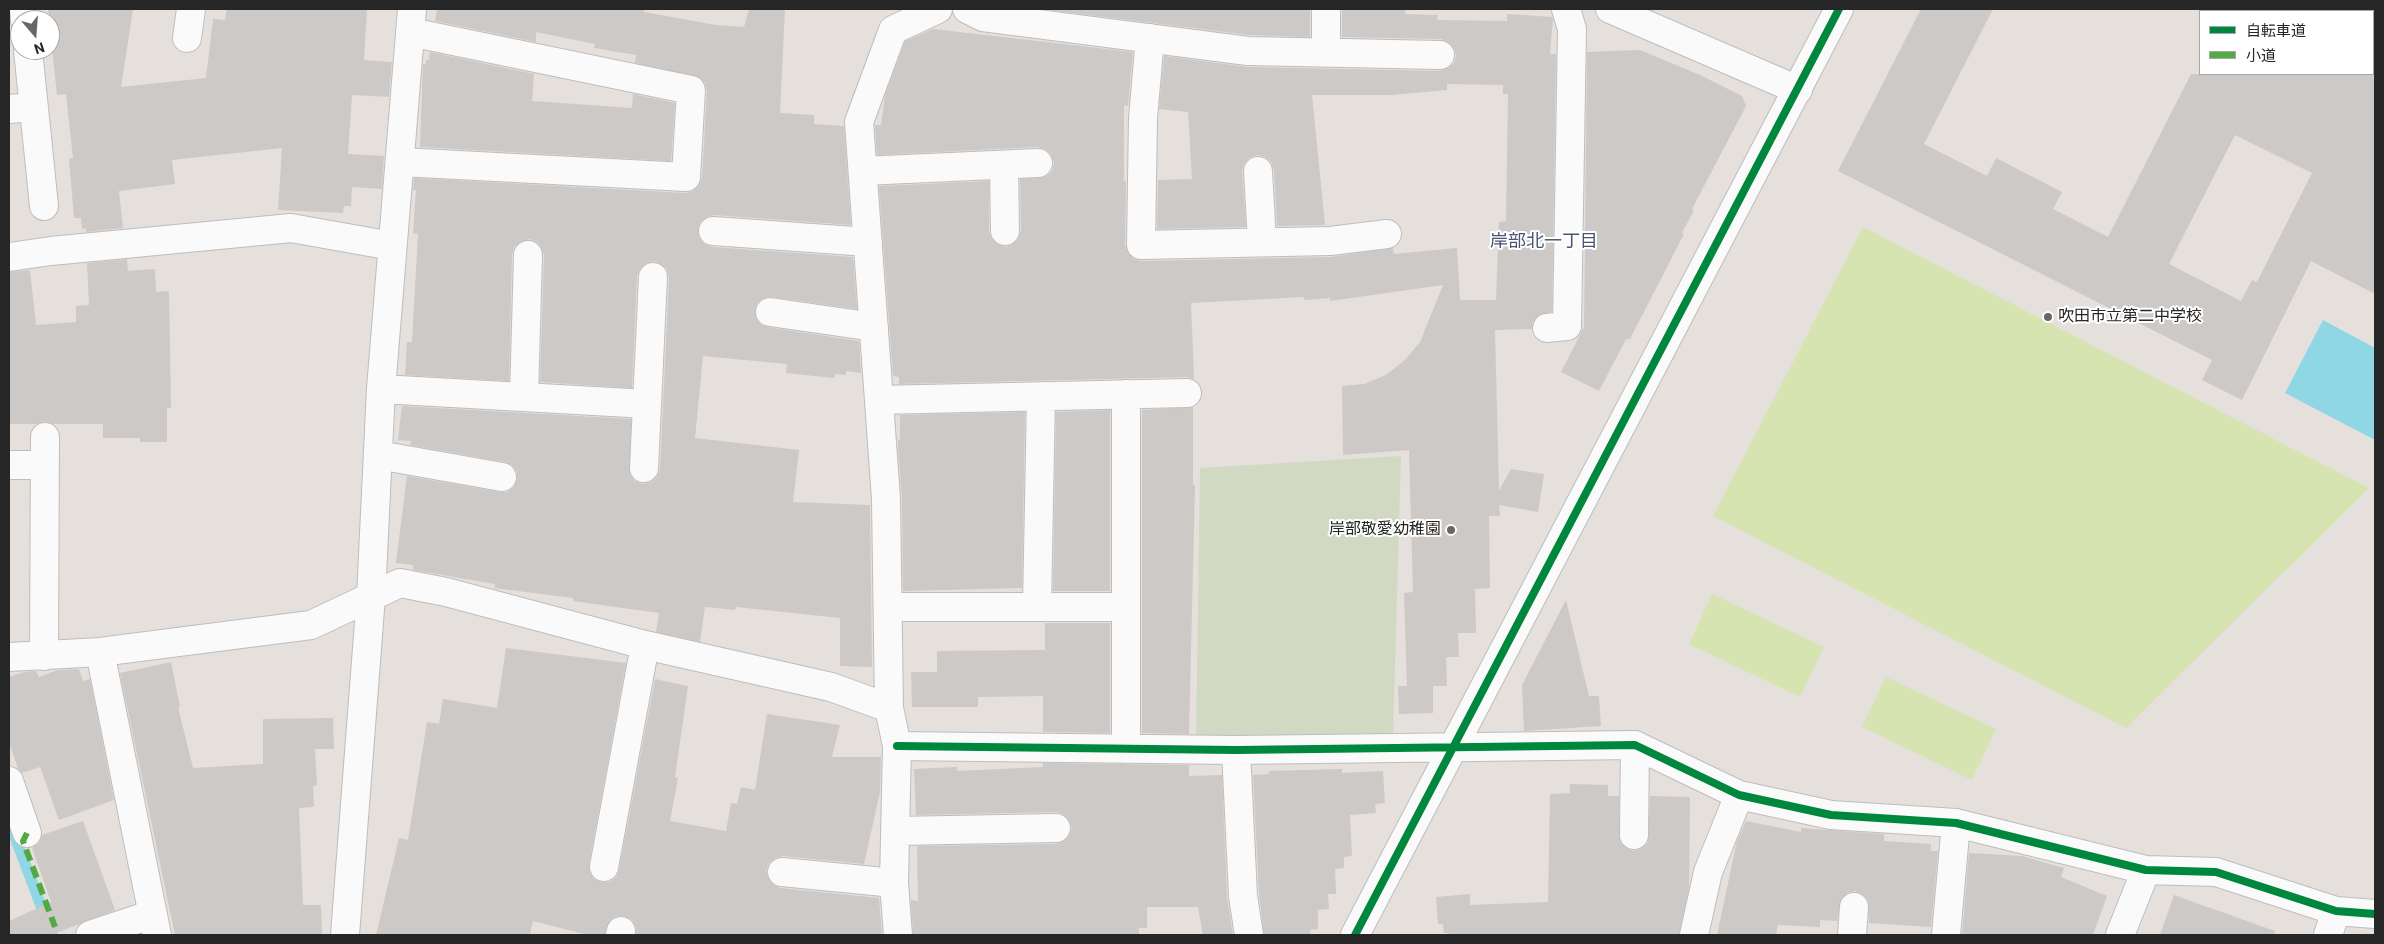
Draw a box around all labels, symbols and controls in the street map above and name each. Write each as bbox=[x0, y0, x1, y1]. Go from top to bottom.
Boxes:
north arrow bbox=[10, 10, 60, 60]
legend bbox=[2199, 10, 2374, 75]
text: 自転車道 bbox=[2246, 22, 2306, 40]
text: N bbox=[32, 39, 47, 57]
text: 小道 bbox=[2246, 47, 2276, 65]
district label: 岸部北一丁目 bbox=[1490, 231, 1598, 253]
place label: 吹田市立第二中学校 bbox=[2058, 307, 2202, 327]
marker: 吹田市立第二中学校 bbox=[2042, 311, 2054, 323]
place label: 岸部敬愛幼稚園 bbox=[1329, 520, 1441, 540]
marker: 岸部敬愛幼稚園 bbox=[1445, 524, 1457, 536]

